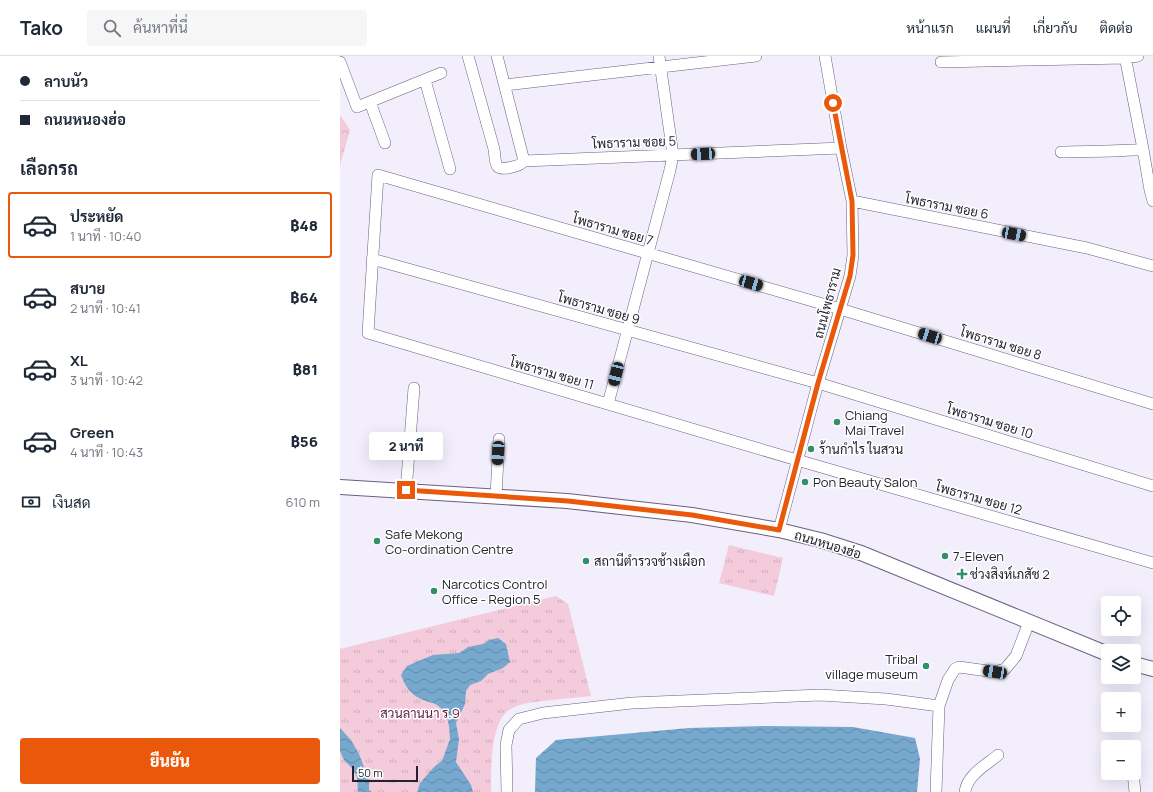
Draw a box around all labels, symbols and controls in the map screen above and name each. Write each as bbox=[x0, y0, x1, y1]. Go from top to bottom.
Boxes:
search box bbox=[87, 10, 367, 46]
text: Tako bbox=[20, 15, 63, 41]
icon: search bbox=[101, 17, 123, 39]
text: ค้นหาที่นี่ bbox=[133, 17, 188, 38]
text: หน้าแรก bbox=[906, 18, 954, 37]
text: แผนที่ bbox=[976, 18, 1011, 37]
text: เกี่ยวกับ bbox=[1033, 18, 1077, 37]
text: ติดต่อ bbox=[1099, 18, 1133, 37]
text: ลาบนัว bbox=[44, 71, 88, 92]
route start bbox=[824, 94, 842, 112]
text: ถนนหนองฮ่อ bbox=[44, 109, 126, 130]
street label: โพธาราม ซอย 5 bbox=[591, 132, 676, 152]
car bbox=[691, 147, 715, 161]
text: เลือกรถ bbox=[20, 156, 78, 180]
street label: โพธาราม ซอย 6 bbox=[903, 189, 990, 223]
text: ประหยัด bbox=[70, 206, 123, 227]
icon: car bbox=[22, 207, 58, 243]
street label: โพธาราม ซอย 7 bbox=[570, 209, 655, 249]
text: ฿48 bbox=[290, 215, 318, 236]
car bbox=[1001, 226, 1027, 242]
text: 1 นาที · 10:40 bbox=[70, 227, 141, 245]
street label: ถนนโพธาราม bbox=[809, 266, 845, 340]
car bbox=[738, 274, 764, 292]
text: สบาย bbox=[70, 278, 105, 299]
icon: car bbox=[22, 279, 58, 315]
text: ฿64 bbox=[290, 287, 318, 308]
street label: โพธาราม ซอย 9 bbox=[555, 287, 642, 328]
text: 2 นาที · 10:41 bbox=[70, 299, 141, 317]
street label: โพธาราม ซอย 8 bbox=[957, 322, 1044, 364]
car bbox=[917, 327, 943, 345]
text: XL bbox=[70, 350, 88, 371]
icon: car bbox=[22, 351, 58, 387]
street label: โพธาราม ซอย 11 bbox=[507, 352, 596, 394]
text: ฿81 bbox=[293, 359, 318, 380]
car bbox=[607, 361, 625, 387]
text: 3 นาที · 10:42 bbox=[70, 371, 143, 389]
street label: โพธาราม ซอย 10 bbox=[944, 399, 1035, 443]
place label: Chiang Mai Travel bbox=[845, 406, 904, 439]
marker: Chiang Mai Travel bbox=[832, 417, 842, 427]
text: Green bbox=[70, 422, 114, 443]
icon: car bbox=[22, 423, 58, 459]
text: ฿56 bbox=[291, 431, 318, 452]
callout: 2 นาที bbox=[369, 432, 443, 460]
text: 2 นาที bbox=[389, 437, 423, 455]
place label: ร้านกำไร ในสวน bbox=[819, 440, 903, 458]
car bbox=[491, 441, 505, 465]
text: 4 นาที · 10:43 bbox=[70, 443, 143, 461]
marker: ร้านกำไร ในสวน bbox=[806, 444, 816, 454]
place label: Pon Beauty Salon bbox=[813, 473, 917, 491]
marker: Pon Beauty Salon bbox=[800, 477, 810, 487]
street label: โพธาราม ซอย 12 bbox=[933, 477, 1024, 519]
route end bbox=[397, 481, 415, 499]
icon: cash bbox=[20, 491, 42, 513]
text: เงินสด bbox=[52, 492, 91, 513]
text: 610 m bbox=[286, 493, 320, 511]
place label: Safe Mekong Co-ordination Centre bbox=[385, 525, 514, 558]
street label: ถนนหนองฮ่อ bbox=[792, 525, 864, 563]
marker: Safe Mekong Co-ordination Centre bbox=[372, 536, 382, 546]
place label: 7-Eleven bbox=[953, 547, 1004, 565]
marker: 7-Eleven bbox=[940, 551, 950, 561]
place label: สถานีตำรวจช้างเผือก bbox=[594, 552, 705, 570]
marker: สถานีตำรวจช้างเผือก bbox=[581, 556, 591, 566]
place label: ช่วงสิงห์เภสัช 2 bbox=[970, 565, 1050, 583]
marker: ช่วงสิงห์เภสัช 2 bbox=[957, 569, 967, 579]
place label: Narcotics Control Office - Region 5 bbox=[442, 575, 547, 608]
marker: Narcotics Control Office - Region 5 bbox=[429, 586, 439, 596]
map controls bbox=[1101, 596, 1141, 780]
button: locate bbox=[1101, 596, 1141, 636]
button: layers bbox=[1101, 644, 1141, 684]
place label: Tribal village museum bbox=[825, 650, 918, 683]
marker: Tribal village museum bbox=[921, 661, 931, 671]
car bbox=[982, 664, 1008, 680]
button: + bbox=[1101, 692, 1141, 732]
park label: สวนลานนา ร.9 bbox=[380, 704, 460, 722]
button: ยืนยัน bbox=[20, 738, 320, 784]
button: − bbox=[1101, 740, 1141, 780]
scale bar bbox=[352, 764, 418, 783]
text: 50 m bbox=[358, 765, 383, 780]

